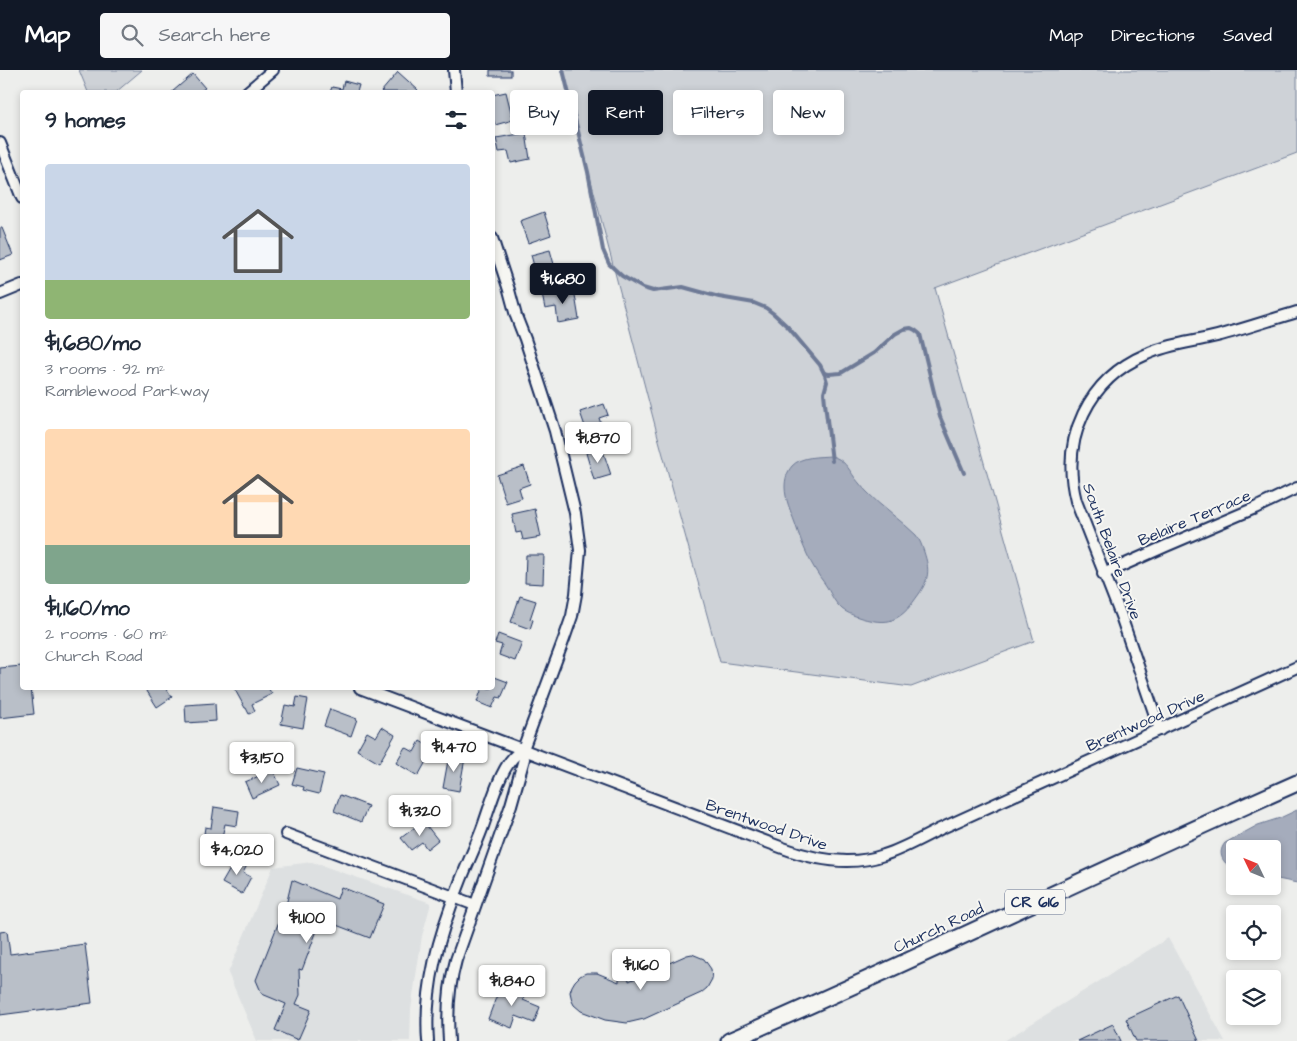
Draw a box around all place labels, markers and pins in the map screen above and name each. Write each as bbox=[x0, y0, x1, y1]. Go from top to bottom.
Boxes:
pin: $1,680 bbox=[522, 262, 604, 305]
pin: $1,870 bbox=[557, 422, 639, 464]
pin: $1,470 bbox=[413, 730, 495, 773]
pin: $3,150 bbox=[221, 742, 303, 784]
pin: $1,320 bbox=[379, 794, 461, 837]
pin: $4,020 bbox=[196, 834, 278, 876]
pin: $1,100 bbox=[266, 902, 348, 944]
pin: $1,160 bbox=[600, 948, 682, 991]
pin: $1,840 bbox=[471, 964, 553, 1007]

